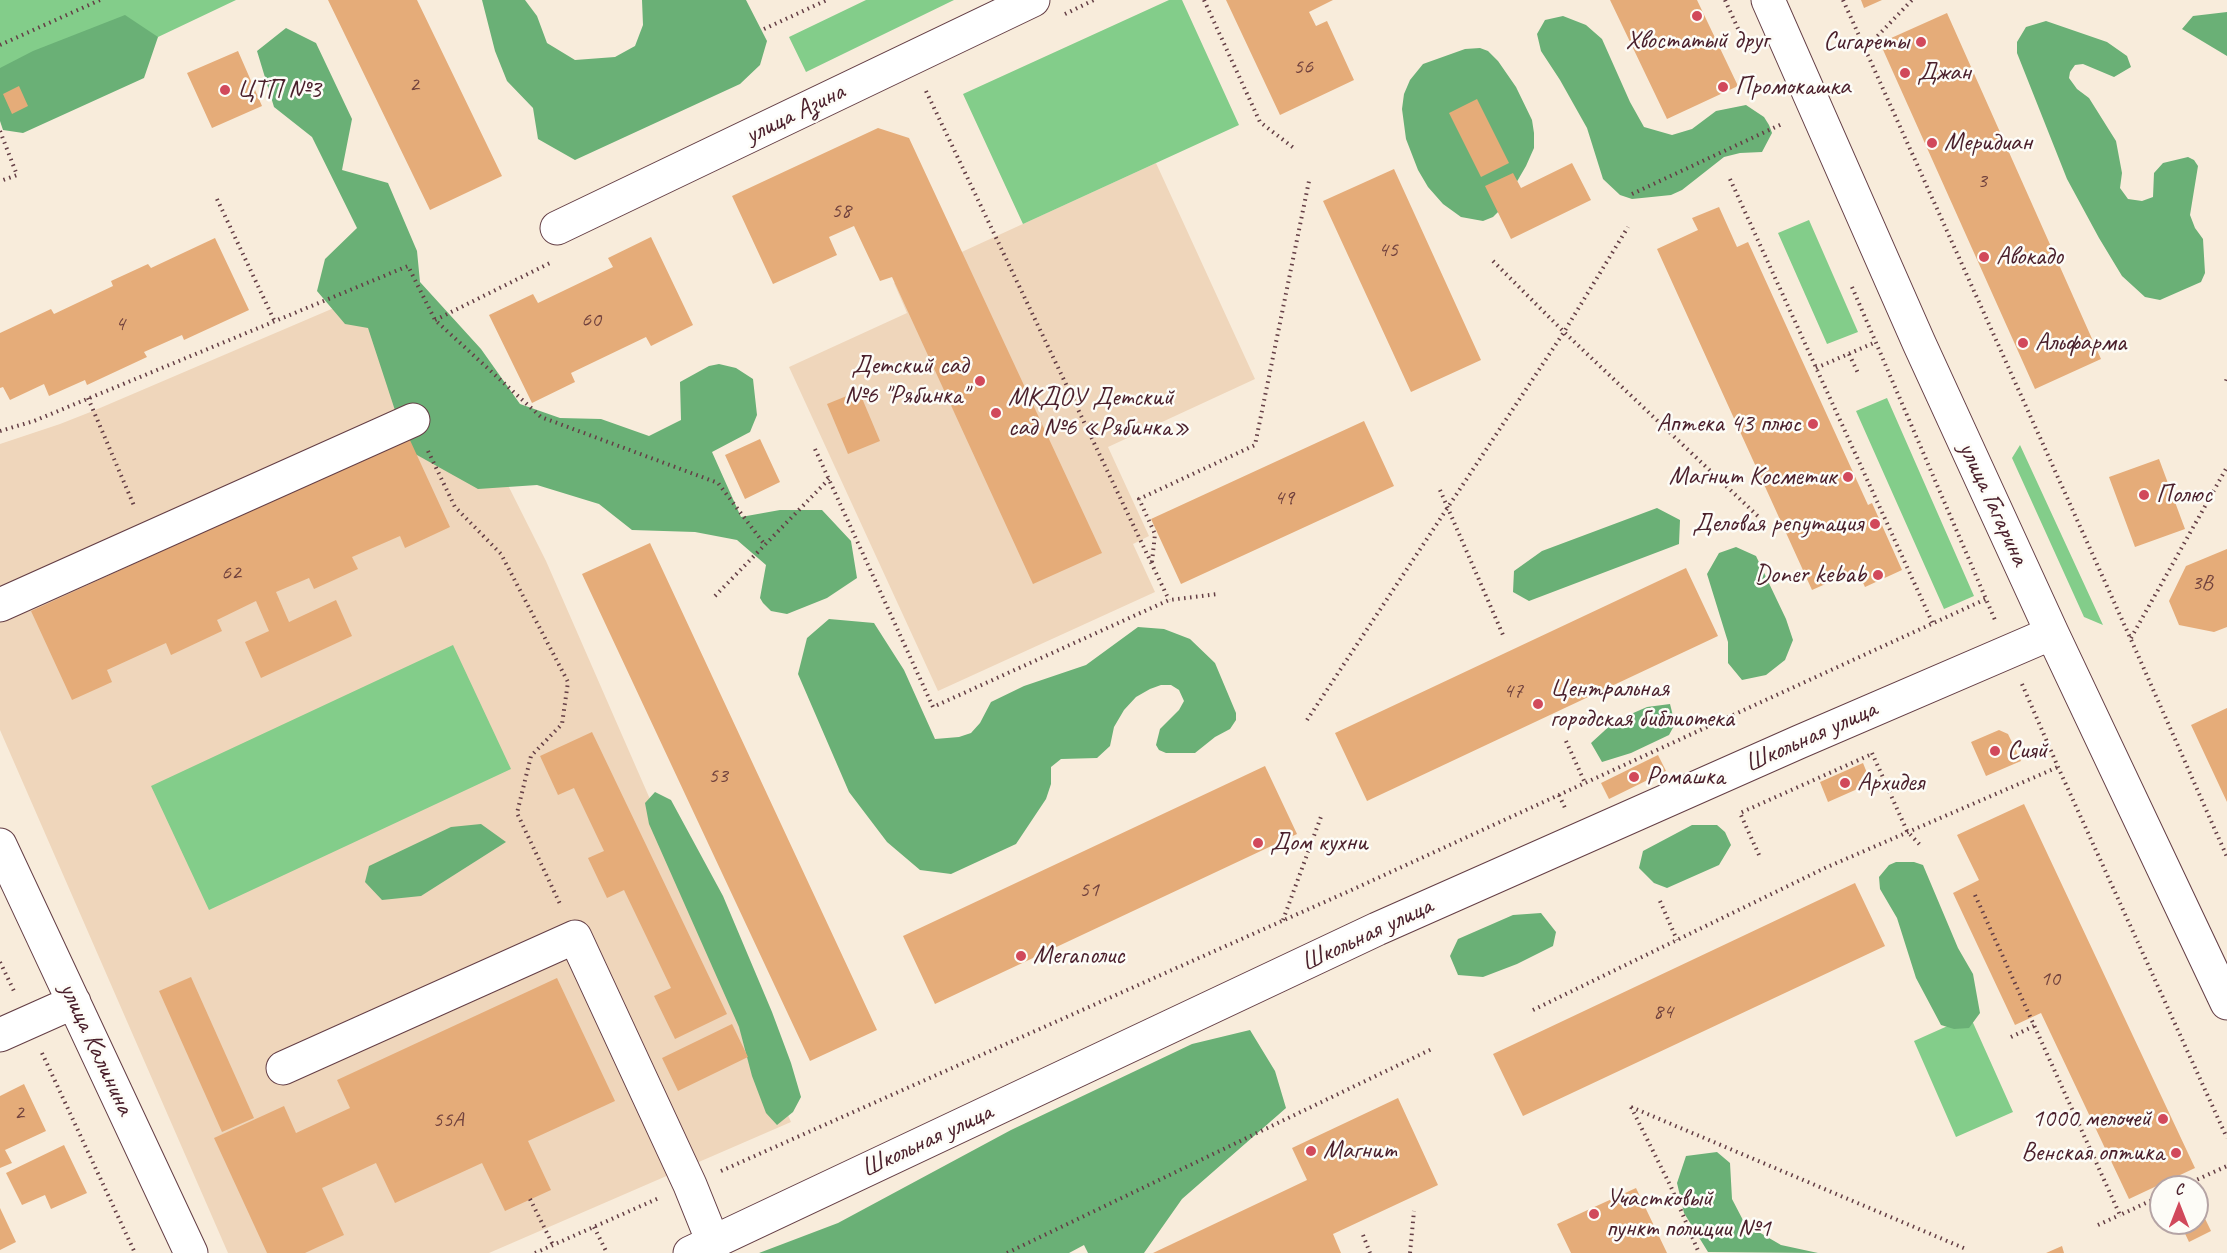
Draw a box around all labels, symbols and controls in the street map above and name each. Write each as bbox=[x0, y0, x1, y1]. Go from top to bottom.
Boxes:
marker: Хвостатый друг bbox=[1690, 9, 1704, 23]
place label: Хвостатый друг bbox=[1626, 25, 1768, 57]
place label: Сигареты bbox=[1823, 26, 1909, 58]
marker: Сигареты bbox=[1914, 35, 1928, 49]
house number: 56 bbox=[1293, 54, 1313, 80]
place label: Джан bbox=[1917, 57, 1971, 89]
marker: Джан bbox=[1898, 66, 1912, 80]
place label: Промокашка bbox=[1735, 71, 1850, 103]
house number: 2 bbox=[409, 72, 419, 98]
place label: ЦТП №3 bbox=[237, 74, 321, 106]
street label: улица Азина bbox=[740, 77, 850, 151]
marker: Промокашка bbox=[1716, 80, 1730, 94]
marker: ЦТП №3 bbox=[218, 83, 232, 97]
place label: Меридиан bbox=[1944, 127, 2032, 159]
marker: Меридиан bbox=[1925, 136, 1939, 150]
house number: 3 bbox=[1977, 168, 1987, 194]
house number: 58 bbox=[831, 198, 851, 224]
house number: 45 bbox=[1378, 237, 1398, 263]
place label: Авокадо bbox=[1996, 241, 2063, 273]
marker: Авокадо bbox=[1977, 250, 1991, 264]
house number: 60 bbox=[581, 307, 601, 333]
house number: 4 bbox=[115, 311, 125, 337]
place label: Альфарма bbox=[2035, 327, 2126, 359]
marker: Альфарма bbox=[2016, 336, 2030, 350]
place label: Детский сад №6 "Рябинка" bbox=[844, 350, 968, 412]
marker: Детский сад №6 "Рябинка" bbox=[973, 374, 987, 388]
place label: МКДОУ Детский сад №6 «Рябинка» bbox=[1008, 382, 1190, 443]
marker: МКДОУ Детский сад №6 «Рябинка» bbox=[989, 406, 1003, 420]
place label: Аптека 43 плюс bbox=[1657, 408, 1801, 440]
marker: Аптека 43 плюс bbox=[1806, 417, 1820, 431]
street label: улица Гагарина bbox=[1951, 437, 2035, 571]
place label: Магнит Косметик bbox=[1669, 461, 1836, 493]
marker: Магнит Косметик bbox=[1841, 470, 1855, 484]
place label: Полюс bbox=[2156, 479, 2212, 511]
house number: 49 bbox=[1274, 485, 1294, 511]
marker: Полюс bbox=[2137, 488, 2151, 502]
place label: Деловая репутация bbox=[1692, 508, 1863, 540]
marker: Деловая репутация bbox=[1868, 517, 1882, 531]
place label: Doner kebab bbox=[1754, 559, 1866, 591]
house number: 62 bbox=[221, 560, 241, 586]
marker: Doner kebab bbox=[1871, 568, 1885, 582]
house number: 3В bbox=[2191, 570, 2213, 596]
place label: Центральная городская библиотека bbox=[1550, 673, 1734, 734]
house number: 47 bbox=[1503, 678, 1523, 704]
street label: Школьная улица bbox=[1740, 694, 1882, 780]
marker: Центральная городская библиотека bbox=[1531, 697, 1545, 711]
place label: Сияй bbox=[2007, 735, 2047, 767]
marker: Сияй bbox=[1988, 744, 2002, 758]
place label: Ромашка bbox=[1646, 761, 1725, 793]
house number: 53 bbox=[708, 763, 728, 789]
place label: Архидея bbox=[1857, 767, 1924, 799]
marker: Ромашка bbox=[1627, 770, 1641, 784]
marker: Архидея bbox=[1838, 776, 1852, 790]
place label: Дом кухни bbox=[1270, 827, 1368, 859]
marker: Дом кухни bbox=[1251, 836, 1265, 850]
house number: 51 bbox=[1079, 877, 1099, 903]
street label: Школьная улица bbox=[1296, 891, 1438, 979]
place label: Мегаполис bbox=[1033, 940, 1125, 972]
marker: Мегаполис bbox=[1014, 949, 1028, 963]
house number: 10 bbox=[2040, 966, 2060, 992]
street label: улица Калинина bbox=[52, 978, 140, 1120]
house number: 84 bbox=[1653, 999, 1673, 1025]
street label: Школьная улица bbox=[856, 1097, 998, 1185]
house number: 2 bbox=[14, 1100, 24, 1126]
place label: 1000 мелочей bbox=[2032, 1103, 2151, 1135]
house number: 55А bbox=[433, 1107, 463, 1133]
marker: 1000 мелочей bbox=[2156, 1112, 2170, 1126]
place label: Магнит bbox=[1323, 1135, 1397, 1167]
place label: Венская оптика bbox=[2021, 1137, 2164, 1169]
marker: Магнит bbox=[1304, 1144, 1318, 1158]
marker: Венская оптика bbox=[2169, 1146, 2183, 1160]
north arrow bbox=[2149, 1175, 2209, 1235]
text: С bbox=[2175, 1179, 2183, 1199]
place label: Участковый пункт полиции №1 bbox=[1606, 1183, 1771, 1244]
marker: Участковый пункт полиции №1 bbox=[1587, 1207, 1601, 1221]

